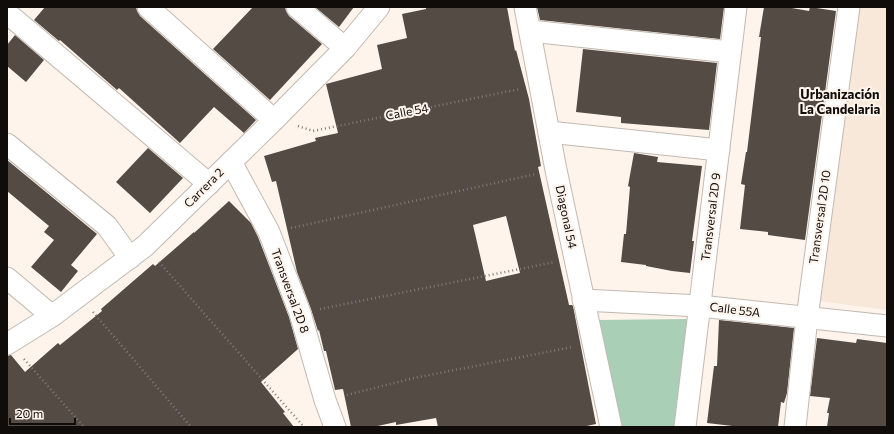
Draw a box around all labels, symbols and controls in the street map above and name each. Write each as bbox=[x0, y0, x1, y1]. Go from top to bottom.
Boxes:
district label: Urbanización La Candelaria bbox=[800, 86, 881, 117]
street label: Calle 54 bbox=[384, 100, 429, 122]
street label: Carrera 2 bbox=[181, 164, 226, 210]
street label: Transversal 2D 10 bbox=[805, 169, 833, 265]
street label: Transversal 2D 9 bbox=[698, 172, 722, 262]
street label: Diagonal 54 bbox=[553, 184, 581, 250]
street label: Transversal 2D 8 bbox=[269, 247, 313, 335]
street label: Calle 55A bbox=[709, 299, 761, 319]
scale bar bbox=[10, 400, 75, 426]
text: 20 m bbox=[16, 406, 43, 420]

